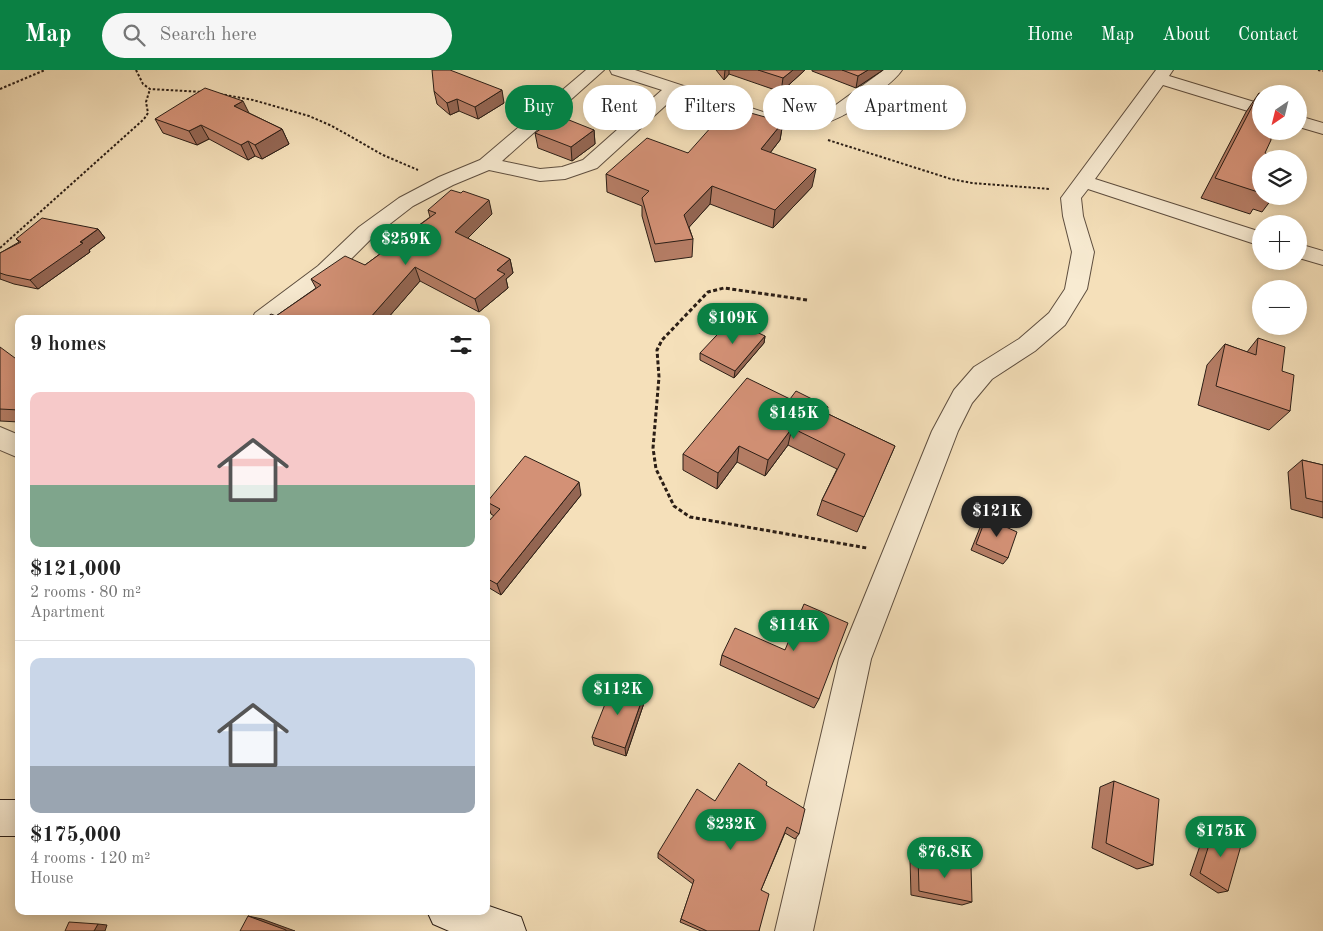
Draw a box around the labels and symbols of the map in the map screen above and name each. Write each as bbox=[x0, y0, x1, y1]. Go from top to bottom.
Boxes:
north arrow bbox=[1252, 85, 1308, 140]
pin: $259K bbox=[371, 224, 441, 266]
pin: $109K bbox=[698, 302, 768, 345]
pin: $145K bbox=[759, 398, 829, 440]
pin: $121K bbox=[962, 496, 1032, 538]
pin: $114K bbox=[759, 610, 829, 652]
pin: $112K bbox=[583, 674, 653, 716]
pin: $232K bbox=[696, 808, 766, 851]
pin: $175K bbox=[1186, 816, 1256, 858]
pin: $76.8K bbox=[904, 836, 986, 879]

